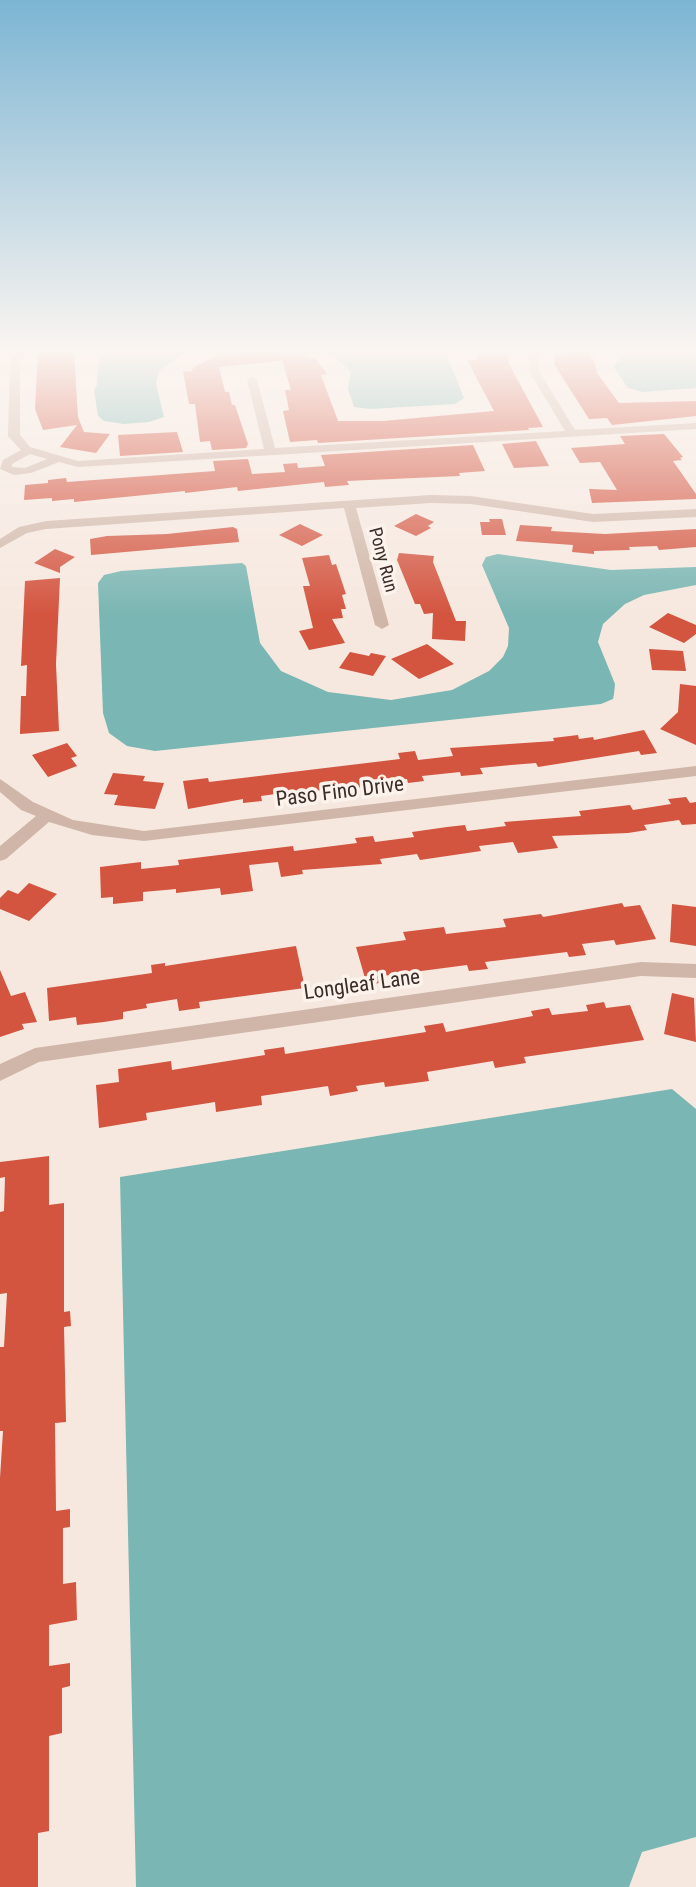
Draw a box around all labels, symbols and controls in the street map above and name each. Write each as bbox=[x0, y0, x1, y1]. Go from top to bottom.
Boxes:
street label: Pony Run bbox=[363, 525, 401, 595]
street label: Paso Fino Drive bbox=[275, 773, 405, 813]
street label: Longleaf Lane bbox=[302, 965, 422, 1007]

